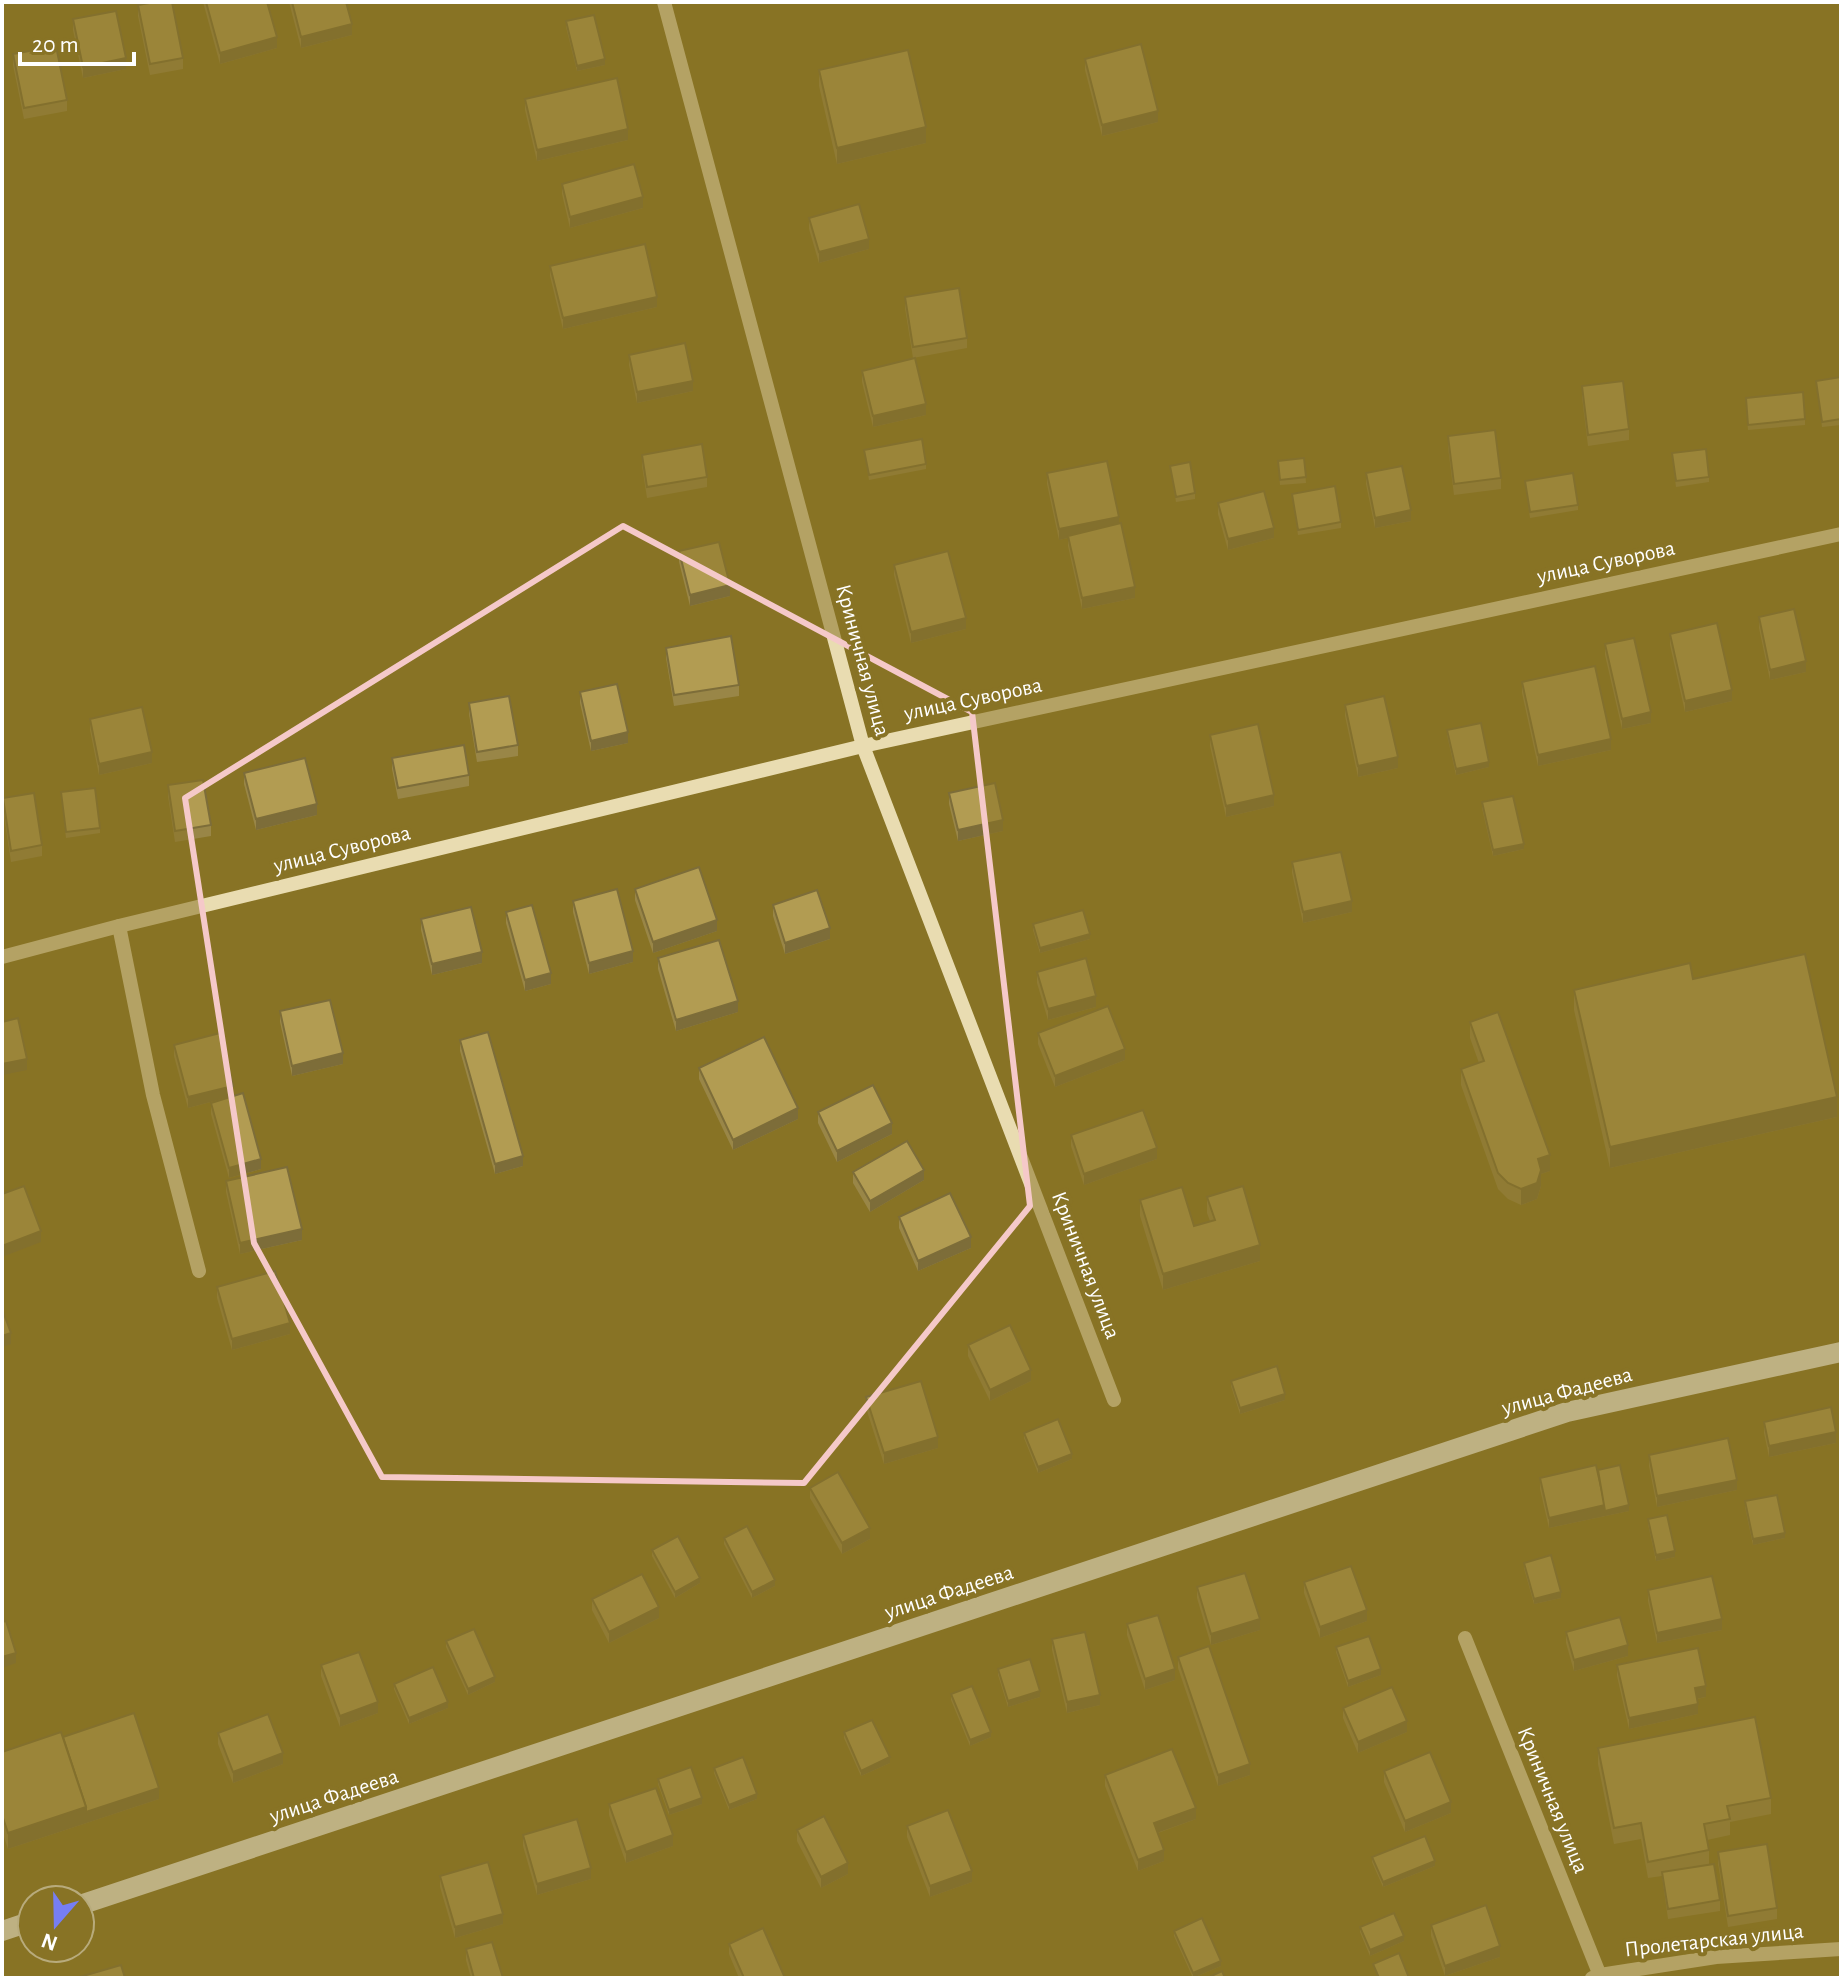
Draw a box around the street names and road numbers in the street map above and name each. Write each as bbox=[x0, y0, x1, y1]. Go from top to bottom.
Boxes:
street label: улица Суворова bbox=[1534, 537, 1677, 588]
street label: Криничная улица bbox=[832, 582, 894, 738]
street label: улица Суворова bbox=[901, 674, 1044, 725]
street label: улица Суворова bbox=[270, 821, 413, 877]
street label: Криничная улица bbox=[1048, 1188, 1124, 1342]
street label: улица Фадеева bbox=[1498, 1363, 1635, 1419]
street label: улица Фадеева bbox=[881, 1561, 1016, 1623]
street label: Криничная улица bbox=[1514, 1724, 1592, 1876]
street label: улица Фадеева bbox=[266, 1765, 401, 1827]
street label: Пролетарская улица bbox=[1623, 1920, 1805, 1960]

